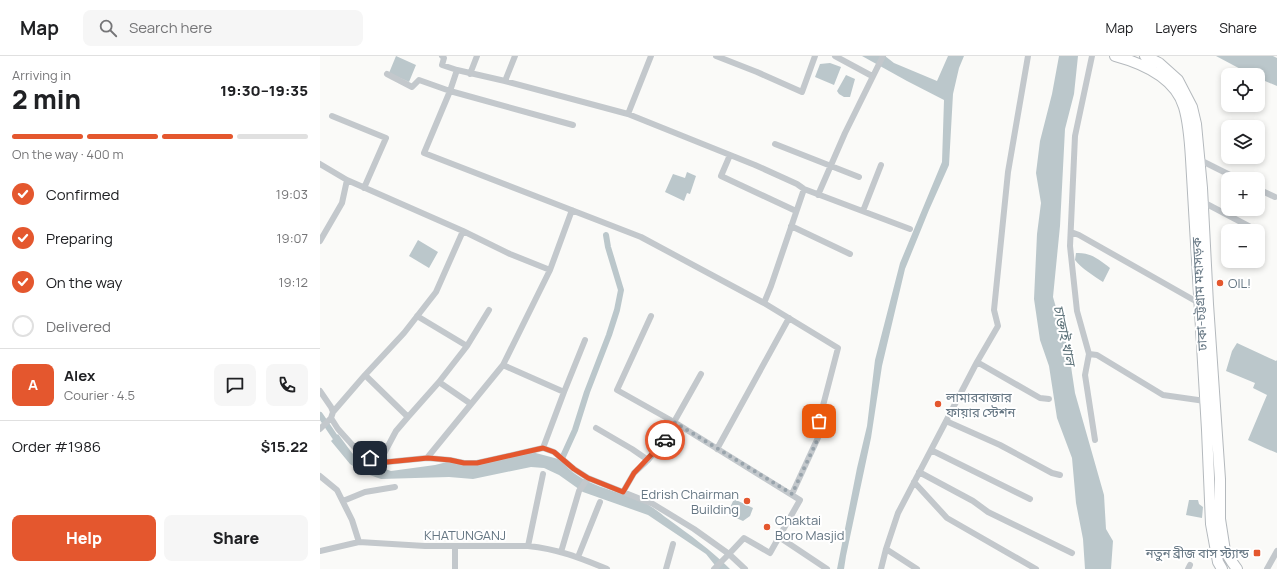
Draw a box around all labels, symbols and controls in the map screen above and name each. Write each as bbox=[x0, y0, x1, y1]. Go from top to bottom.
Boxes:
search box bbox=[83, 10, 363, 46]
text: Map bbox=[20, 15, 59, 41]
icon: search bbox=[97, 17, 119, 39]
text: Search here bbox=[129, 17, 212, 38]
text: Map bbox=[1105, 18, 1133, 37]
text: Layers bbox=[1155, 18, 1197, 37]
text: Share bbox=[1219, 18, 1257, 37]
text: Arriving in bbox=[12, 66, 71, 84]
map controls bbox=[1221, 68, 1265, 268]
button: locate bbox=[1221, 68, 1265, 112]
text: 19:30–19:35 bbox=[220, 80, 308, 101]
text: 2 min bbox=[12, 81, 81, 117]
button: layers bbox=[1221, 120, 1265, 164]
text: On the way · 400 m bbox=[12, 145, 123, 163]
button: + bbox=[1221, 172, 1265, 216]
icon: check bbox=[12, 183, 34, 205]
text: Confirmed bbox=[46, 184, 119, 205]
text: 19:03 bbox=[276, 185, 308, 203]
button: − bbox=[1221, 224, 1265, 268]
icon: check bbox=[12, 227, 34, 249]
text: Preparing bbox=[46, 228, 113, 249]
text: 19:07 bbox=[277, 229, 308, 247]
street label: ঢাকা-চট্টগ্রাম মহাসড়ক bbox=[1187, 236, 1211, 352]
icon: check bbox=[12, 271, 34, 293]
text: On the way bbox=[46, 272, 122, 293]
text: 19:12 bbox=[278, 273, 308, 291]
place label: OIL! bbox=[1228, 274, 1251, 292]
marker: OIL! bbox=[1215, 278, 1225, 288]
water label: চাক্তাই খাল bbox=[1049, 303, 1081, 370]
text: Delivered bbox=[46, 316, 111, 337]
button: chat bbox=[214, 364, 256, 406]
button: phone bbox=[266, 364, 308, 406]
text: Alex bbox=[64, 365, 95, 386]
text: A bbox=[28, 374, 38, 395]
text: Courier · 4.5 bbox=[64, 386, 135, 404]
place label: লামারবাজার ফায়ার স্টেশন bbox=[945, 388, 1016, 421]
marker: লামারবাজার ফায়ার স্টেশন bbox=[933, 399, 943, 409]
pin bbox=[802, 404, 836, 438]
icon: bag bbox=[808, 410, 830, 432]
courier bbox=[645, 420, 685, 460]
icon: car bbox=[654, 429, 676, 451]
text: Order #1986 bbox=[12, 436, 101, 457]
text: $15.22 bbox=[261, 436, 308, 457]
pin bbox=[353, 441, 387, 475]
icon: home bbox=[359, 447, 381, 469]
place label: Edrish Chairman Building bbox=[641, 485, 739, 518]
marker: Edrish Chairman Building bbox=[742, 496, 752, 506]
place label: Chaktai Boro Masjid bbox=[775, 511, 844, 544]
button: Help bbox=[12, 515, 156, 561]
button: Share bbox=[164, 515, 308, 561]
marker: Chaktai Boro Masjid bbox=[762, 522, 772, 532]
street label: KHATUNGANJ bbox=[424, 526, 506, 544]
place label: নতুন ব্রীজ বাস স্ট্যান্ড bbox=[1145, 544, 1250, 562]
marker: নতুন ব্রীজ বাস স্ট্যান্ড bbox=[1252, 548, 1262, 558]

